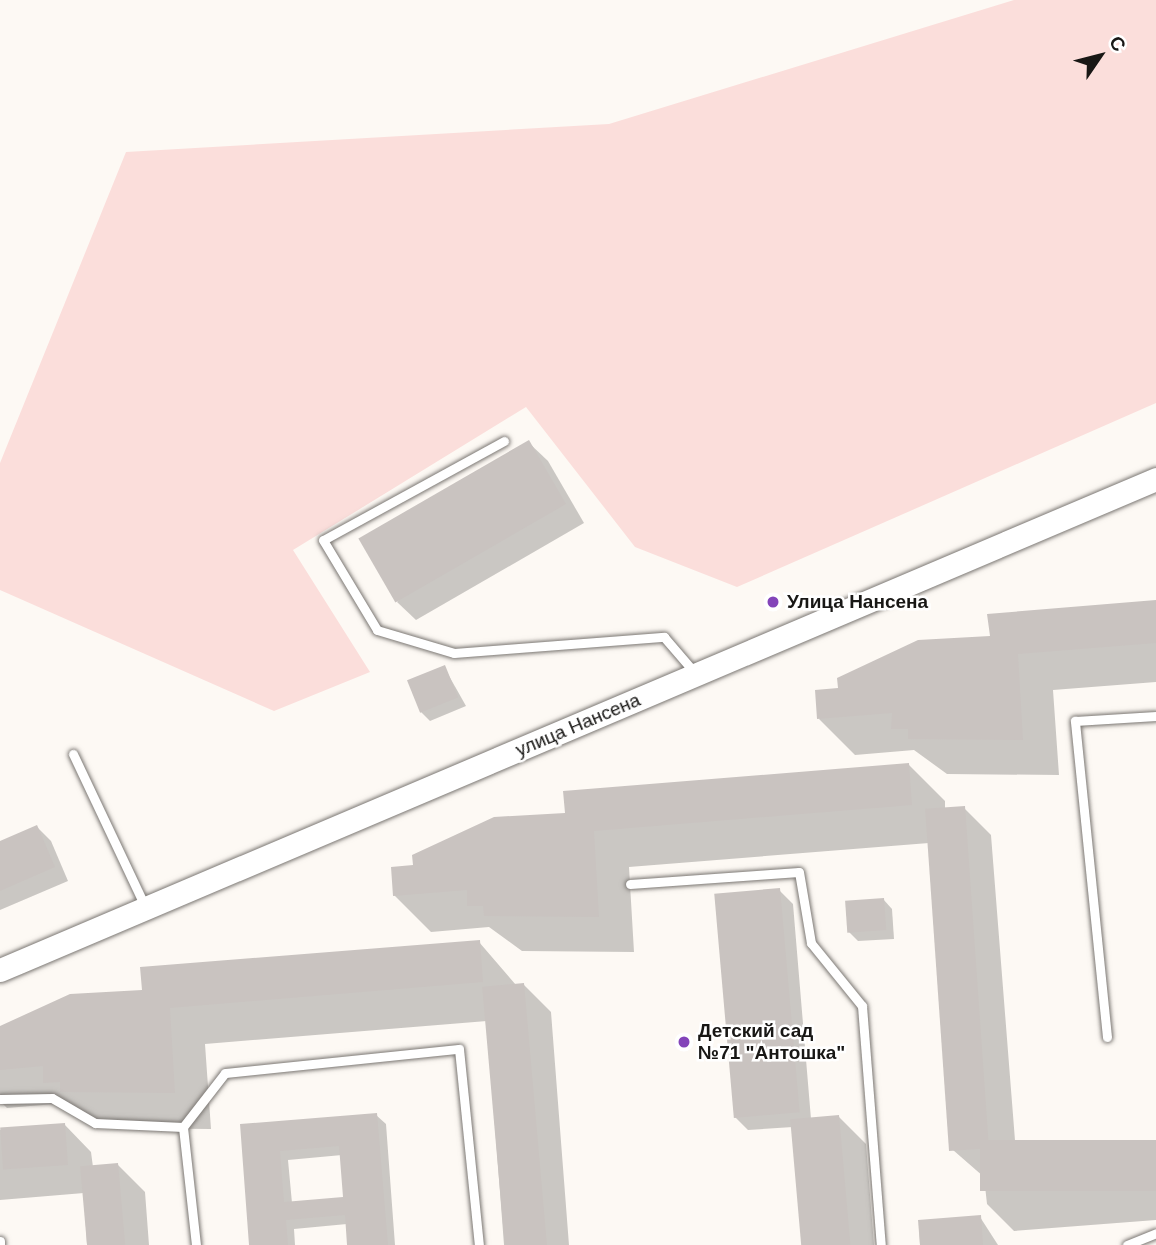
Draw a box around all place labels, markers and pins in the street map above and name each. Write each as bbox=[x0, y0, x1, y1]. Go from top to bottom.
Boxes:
place label: Улица Нансена bbox=[787, 591, 928, 613]
marker: Улица Нансена bbox=[765, 594, 781, 610]
place label: Детский сад №71 "Антошка" bbox=[698, 1020, 845, 1064]
marker: Детский сад №71 "Антошка" bbox=[676, 1034, 692, 1050]

